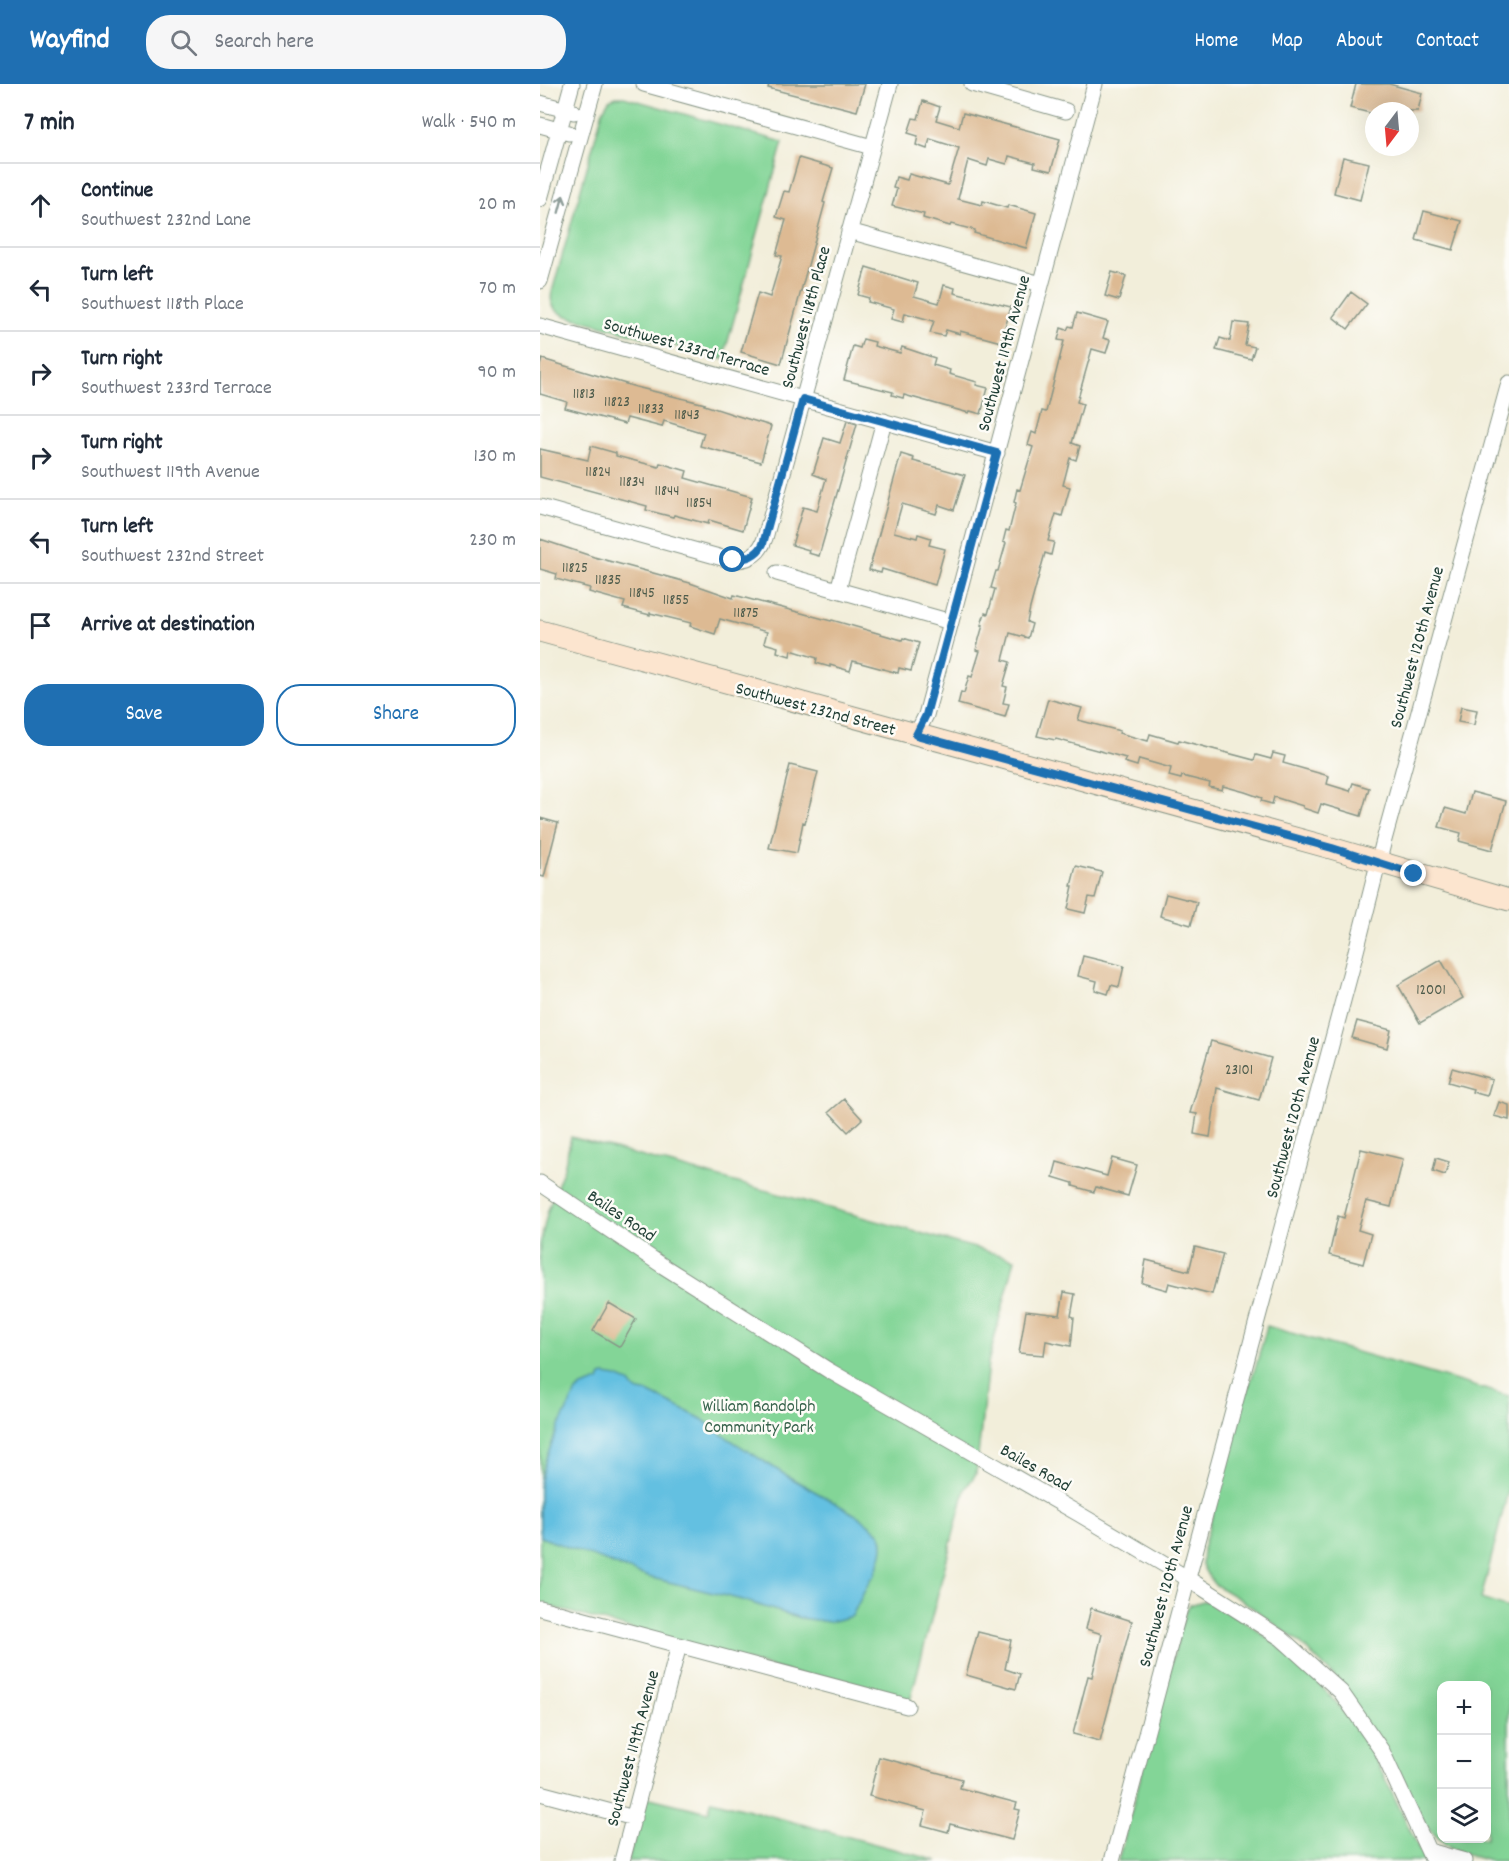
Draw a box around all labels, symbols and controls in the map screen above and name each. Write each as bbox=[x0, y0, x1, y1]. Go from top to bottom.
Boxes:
search box bbox=[146, 15, 566, 69]
text: Wayfind bbox=[30, 22, 110, 62]
icon: search bbox=[167, 26, 200, 59]
text: Search here bbox=[215, 27, 314, 58]
text: Home bbox=[1194, 27, 1238, 57]
text: Map bbox=[1271, 27, 1303, 57]
text: About bbox=[1336, 27, 1383, 57]
text: Contact bbox=[1416, 27, 1479, 57]
north arrow bbox=[1365, 102, 1419, 156]
text: 7 min bbox=[24, 105, 75, 142]
text: Walk · 540 m bbox=[422, 109, 516, 137]
text: Continue bbox=[81, 176, 153, 207]
icon: ahead bbox=[24, 189, 57, 222]
text: 20 m bbox=[478, 191, 516, 219]
one-way arrow bbox=[556, 195, 567, 214]
text: Southwest 232nd Lane bbox=[81, 207, 251, 235]
street label: Southwest 118th Place bbox=[776, 244, 838, 392]
text: Turn left bbox=[81, 260, 153, 291]
icon: left bbox=[24, 273, 57, 306]
street label: Southwest 119th Avenue bbox=[973, 273, 1038, 435]
text: 70 m bbox=[479, 275, 516, 303]
text: Southwest 118th Place bbox=[81, 291, 244, 319]
street label: Southwest 233rd Terrace bbox=[600, 313, 772, 384]
text: Turn right bbox=[81, 344, 163, 375]
icon: right bbox=[24, 357, 57, 390]
text: 90 m bbox=[478, 359, 516, 387]
text: Southwest 233rd Terrace bbox=[81, 375, 272, 403]
house number: 11813 bbox=[573, 384, 595, 406]
house number: 11823 bbox=[604, 392, 630, 414]
house number: 11833 bbox=[638, 399, 664, 421]
house number: 11843 bbox=[674, 405, 700, 427]
text: Turn right bbox=[81, 428, 163, 459]
icon: right bbox=[24, 441, 57, 474]
text: 130 m bbox=[474, 443, 516, 471]
text: Southwest 119th Avenue bbox=[81, 459, 260, 487]
house number: 11824 bbox=[585, 462, 611, 484]
house number: 11834 bbox=[619, 472, 645, 494]
house number: 11844 bbox=[654, 481, 680, 503]
house number: 11854 bbox=[686, 493, 712, 515]
text: Turn left bbox=[81, 512, 153, 543]
icon: left bbox=[24, 525, 57, 558]
text: 230 m bbox=[469, 527, 516, 555]
text: Southwest 232nd Street bbox=[81, 543, 264, 571]
route start bbox=[719, 546, 745, 572]
house number: 11825 bbox=[562, 558, 588, 580]
street label: Southwest 120th Avenue bbox=[1385, 564, 1452, 731]
house number: 11835 bbox=[595, 570, 621, 592]
house number: 11845 bbox=[629, 583, 655, 605]
house number: 11855 bbox=[663, 590, 689, 612]
house number: 11875 bbox=[733, 603, 759, 625]
icon: arrive bbox=[24, 609, 57, 642]
text: Arrive at destination bbox=[81, 610, 255, 641]
street label: Southwest 232nd Street bbox=[733, 677, 899, 744]
button: Save bbox=[24, 684, 264, 746]
button: Share bbox=[276, 684, 516, 746]
route end bbox=[1400, 860, 1426, 886]
house number: 12001 bbox=[1416, 980, 1446, 1002]
street label: Southwest 120th Avenue bbox=[1261, 1034, 1328, 1201]
house number: 23101 bbox=[1225, 1060, 1253, 1082]
street label: Bailes Road bbox=[581, 1185, 660, 1249]
park label: William Randolph Community Park bbox=[702, 1395, 816, 1441]
street label: Bailes Road bbox=[995, 1439, 1075, 1499]
street label: Southwest 120th Avenue bbox=[1134, 1503, 1201, 1670]
street label: Southwest 119th Avenue bbox=[602, 1668, 667, 1830]
map controls bbox=[1437, 1681, 1491, 1843]
button: + bbox=[1437, 1681, 1491, 1735]
button: − bbox=[1437, 1735, 1491, 1789]
button: layers bbox=[1437, 1789, 1491, 1843]

